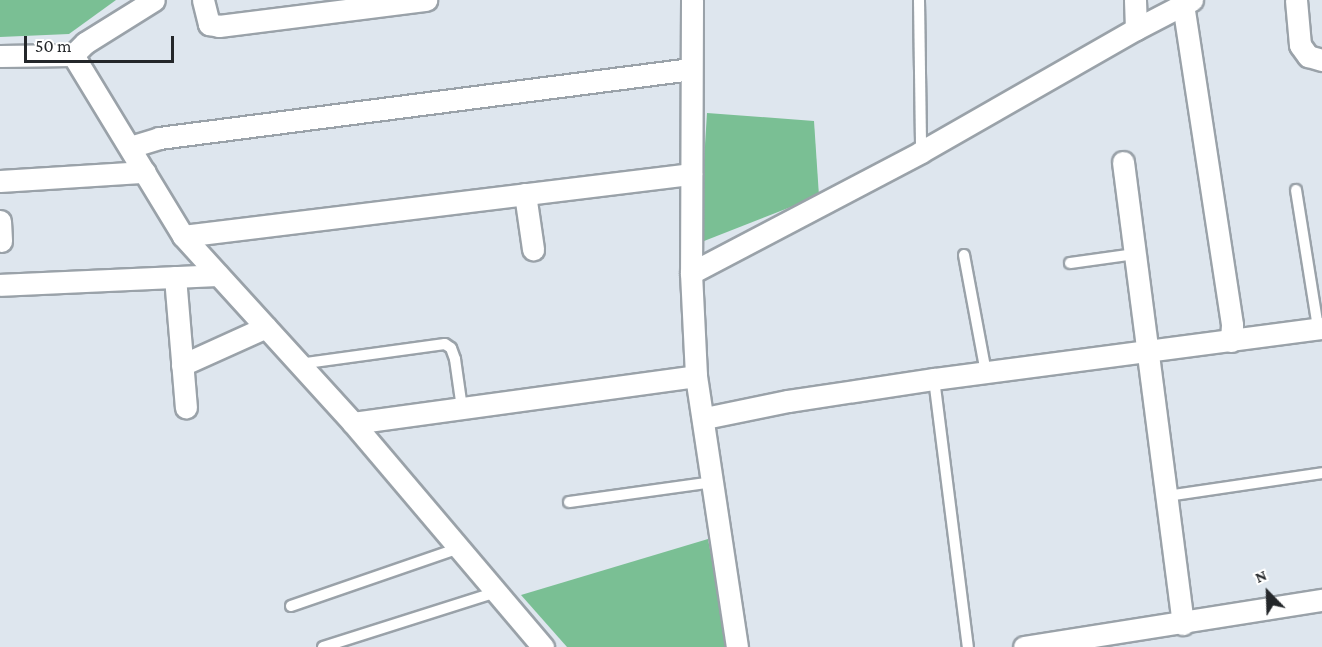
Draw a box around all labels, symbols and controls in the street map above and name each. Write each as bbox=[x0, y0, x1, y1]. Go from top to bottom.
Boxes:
scale bar bbox=[27, 24, 177, 62]
text: 50 m bbox=[35, 36, 72, 56]
north arrow bbox=[1238, 563, 1298, 623]
text: N bbox=[1252, 566, 1269, 586]

